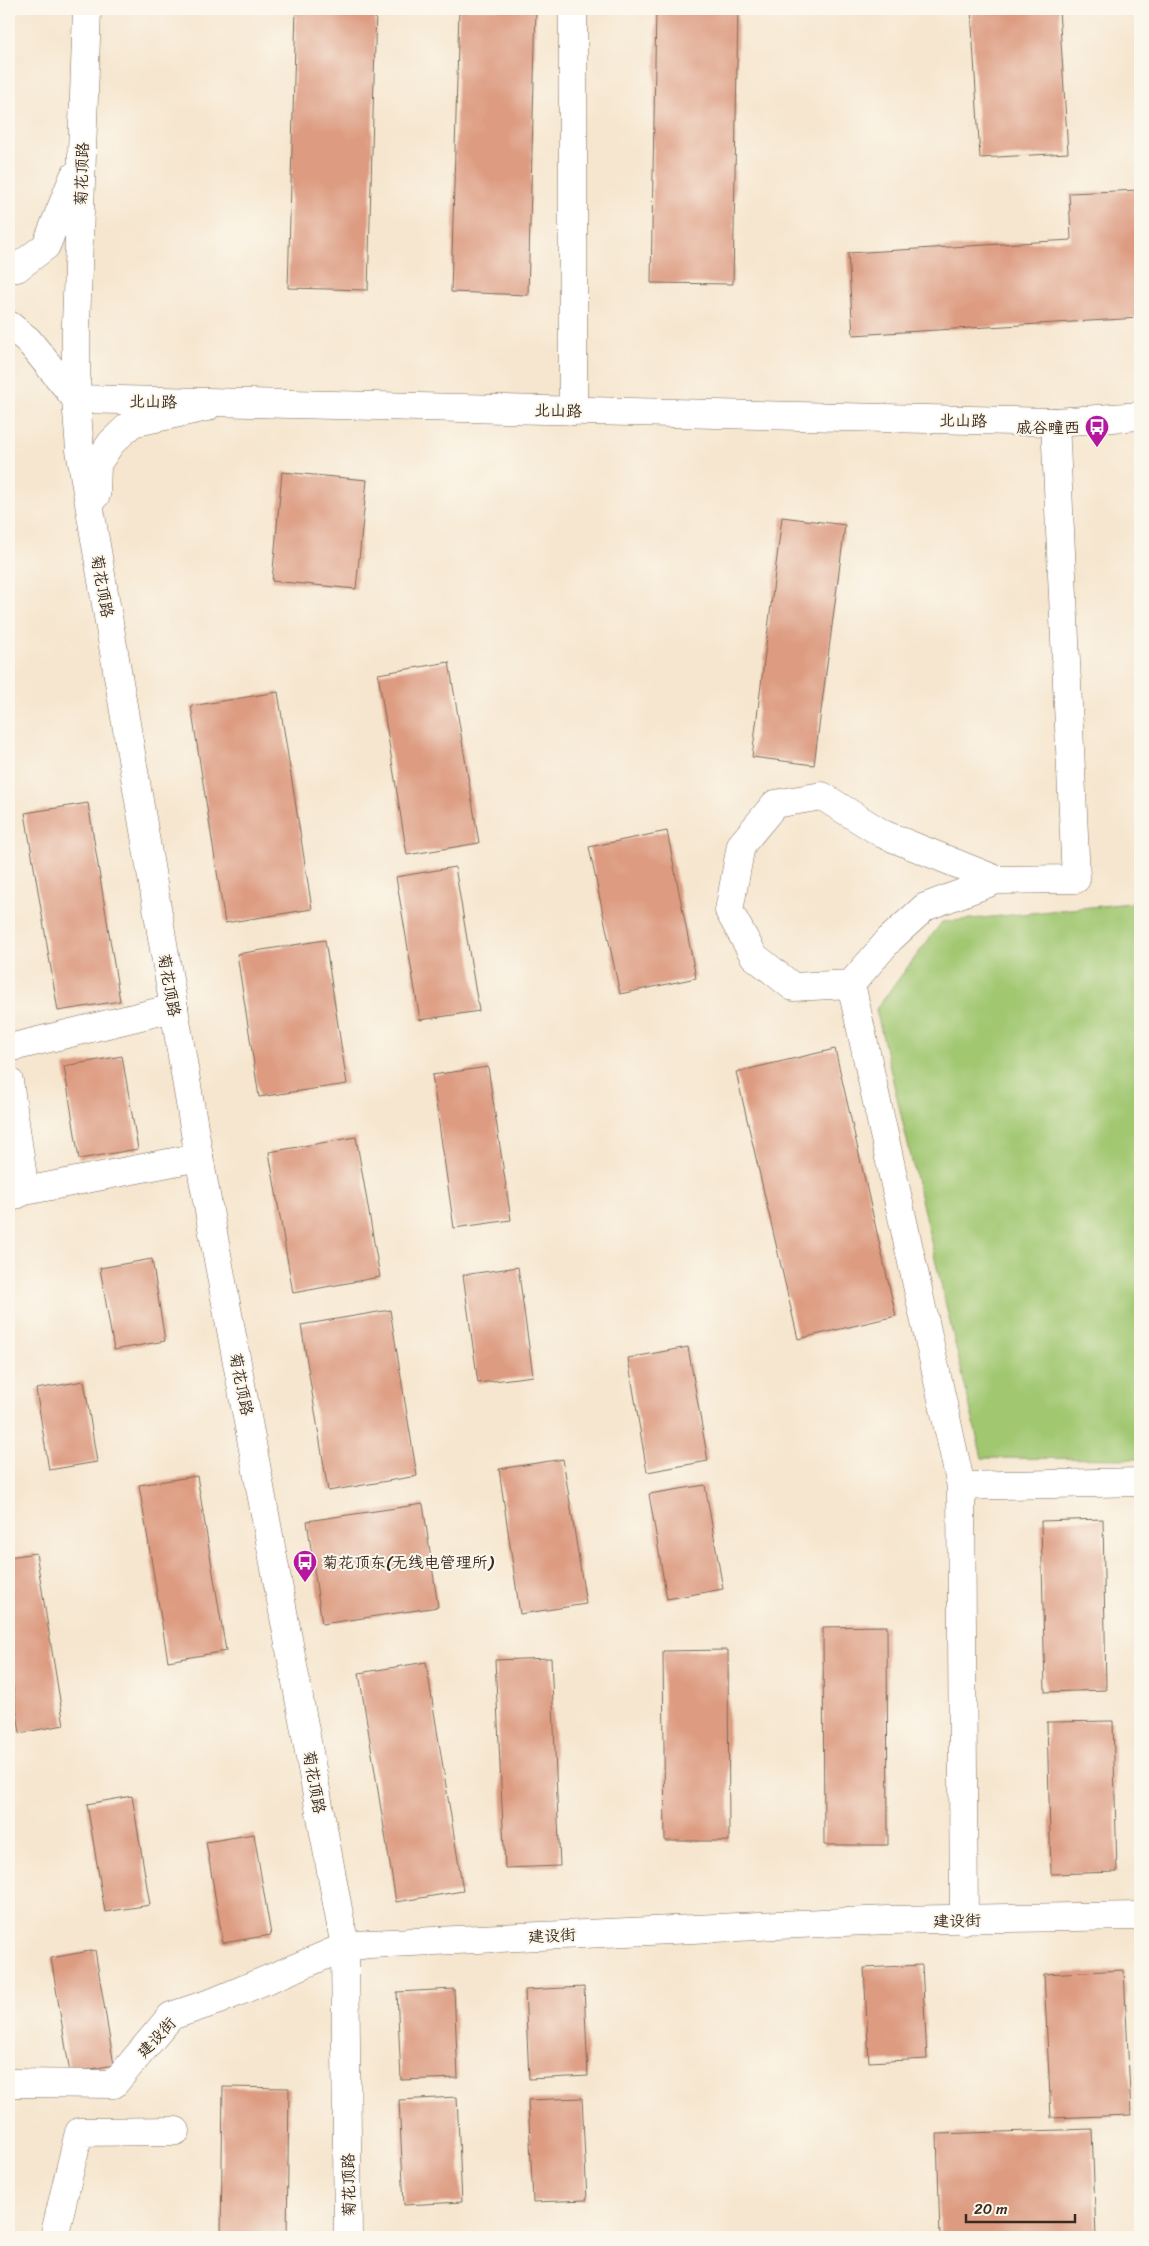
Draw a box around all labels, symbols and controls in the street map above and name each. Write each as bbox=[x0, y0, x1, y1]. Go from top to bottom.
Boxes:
street label: 菊花顶路 bbox=[66, 142, 97, 207]
street label: 北山路 bbox=[129, 387, 177, 416]
street label: 北山路 bbox=[534, 396, 582, 425]
street label: 北山路 bbox=[939, 406, 987, 435]
place label: 戚谷疃西 bbox=[1016, 413, 1080, 442]
bus stop icon: 戚谷疃西 bbox=[1084, 414, 1110, 448]
street label: 菊花顶路 bbox=[83, 552, 122, 620]
street label: 菊花顶路 bbox=[150, 951, 189, 1019]
street label: 菊花顶路 bbox=[221, 1350, 262, 1418]
place label: 菊花顶东(无线电管理所) bbox=[322, 1548, 495, 1577]
bus stop icon: 菊花顶东(无线电管理所) bbox=[292, 1549, 318, 1583]
street label: 菊花顶路 bbox=[295, 1748, 334, 1816]
street label: 建设街 bbox=[933, 1906, 981, 1935]
street label: 建设街 bbox=[527, 1920, 577, 1951]
street label: 建设街 bbox=[129, 2010, 183, 2065]
street label: 菊花顶路 bbox=[333, 2153, 364, 2217]
scale bar bbox=[966, 2191, 1075, 2223]
text: 20 m bbox=[974, 2196, 1008, 2222]

